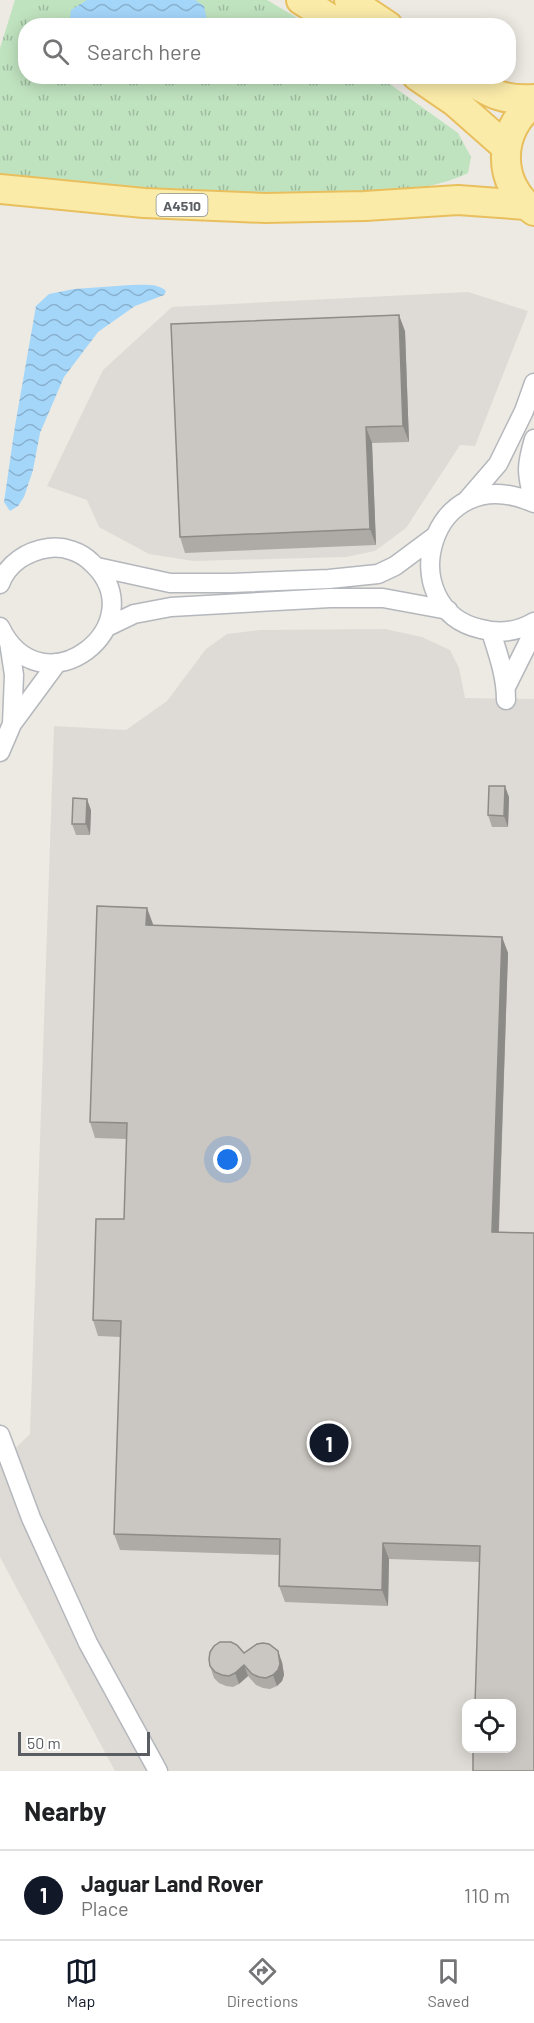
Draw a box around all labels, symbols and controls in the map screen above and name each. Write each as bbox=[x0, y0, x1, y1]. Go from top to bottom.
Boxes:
search box bbox=[18, 18, 516, 84]
icon: search bbox=[39, 35, 72, 68]
text: Search here bbox=[87, 38, 201, 64]
road number: A4510 bbox=[156, 194, 207, 216]
your location bbox=[213, 1145, 242, 1174]
pin: 1 bbox=[310, 1420, 348, 1466]
map controls bbox=[462, 1699, 516, 1753]
button: locate bbox=[462, 1699, 516, 1753]
scale bar bbox=[18, 1729, 150, 1756]
text: 50 m bbox=[27, 1733, 61, 1752]
text: Nearby bbox=[24, 1795, 106, 1826]
text: Jaguar Land Rover bbox=[81, 1870, 263, 1896]
text: 1 bbox=[40, 1883, 47, 1907]
text: 110 m bbox=[464, 1883, 510, 1907]
text: Place bbox=[81, 1896, 129, 1920]
tab: Map bbox=[65, 1955, 98, 2010]
tab: Directions bbox=[227, 1955, 298, 2010]
tab: Saved bbox=[427, 1955, 469, 2010]

